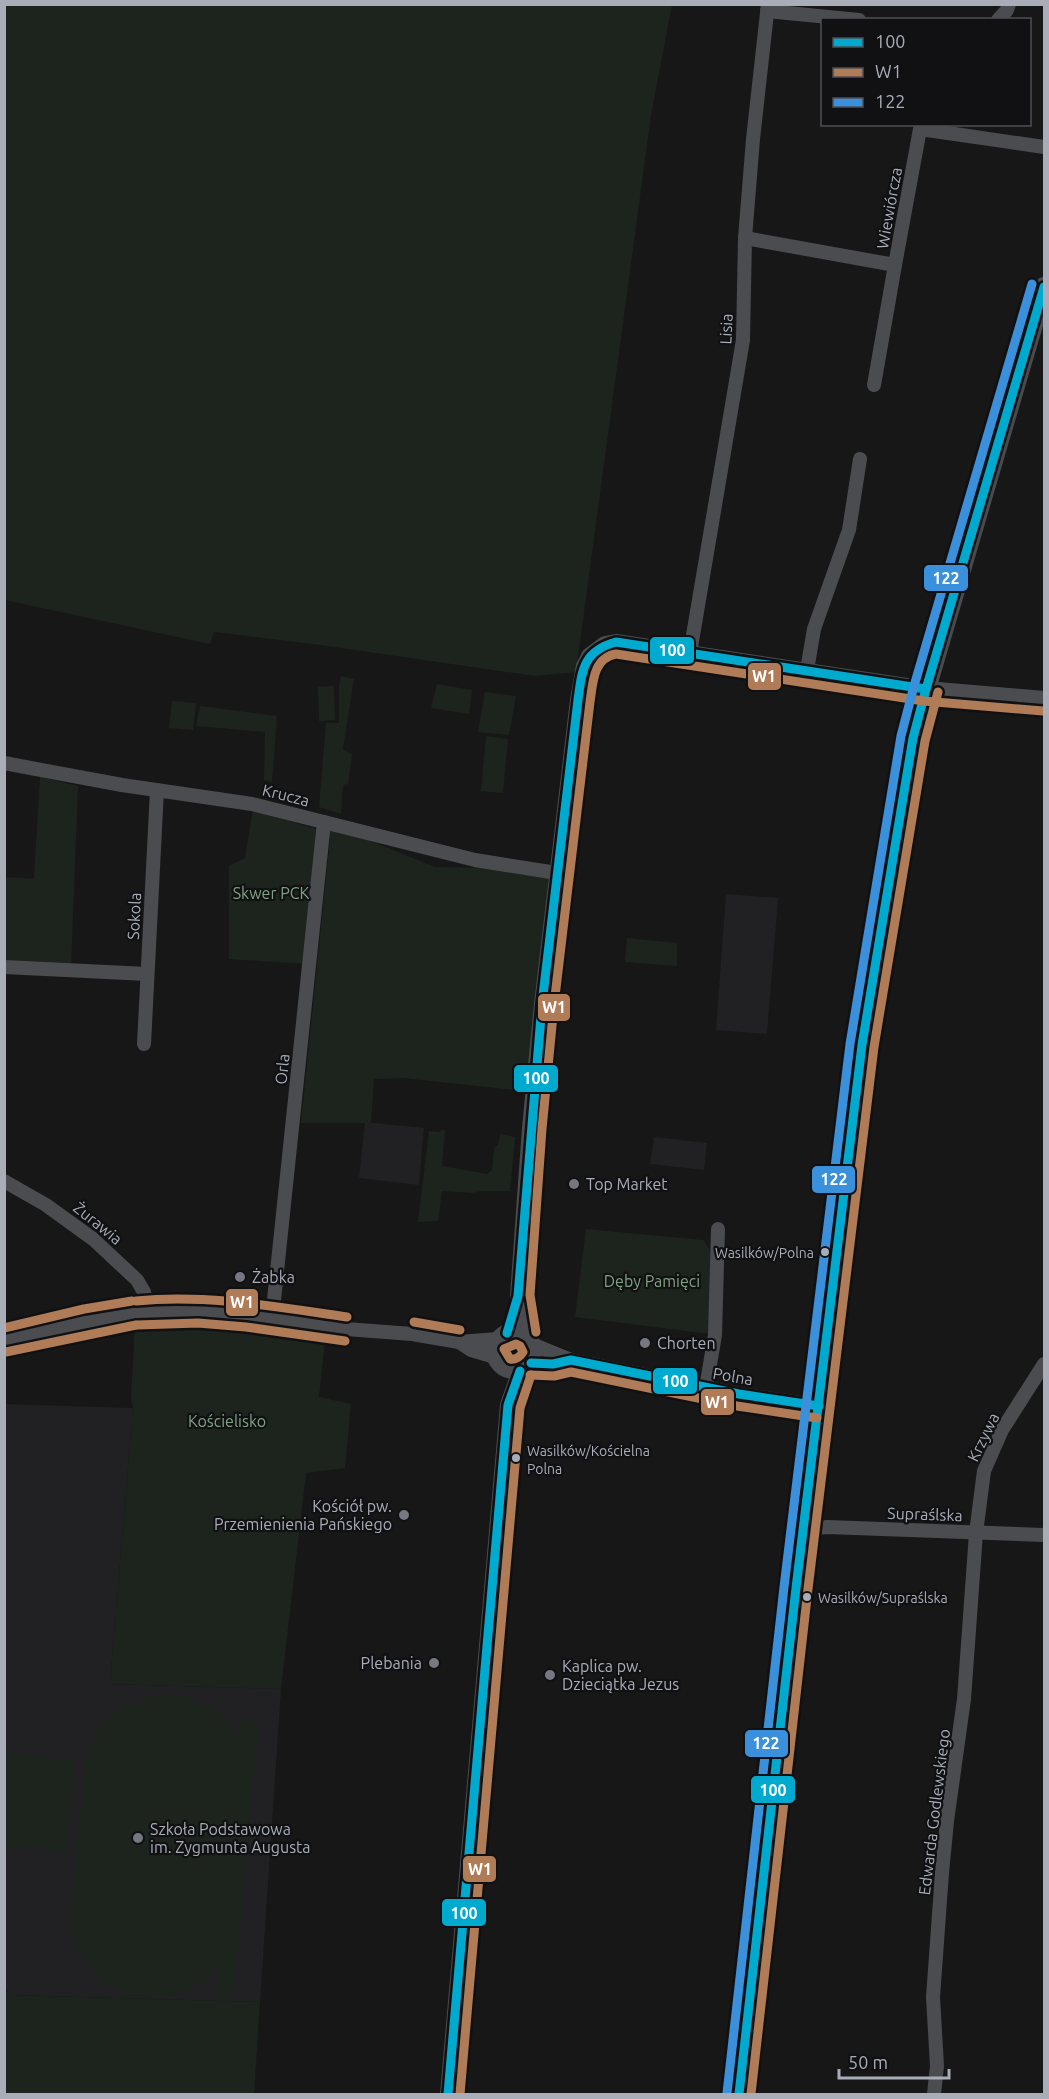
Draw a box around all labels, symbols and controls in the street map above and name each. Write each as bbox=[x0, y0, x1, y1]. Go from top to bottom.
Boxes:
legend bbox=[821, 18, 1031, 126]
text: 100 bbox=[875, 31, 905, 51]
text: W1 bbox=[875, 61, 902, 81]
text: 122 bbox=[875, 91, 905, 111]
street label: Wiewiórcza bbox=[873, 166, 905, 250]
street label: Lisia bbox=[716, 313, 736, 345]
line badge: 122 bbox=[923, 564, 969, 592]
text: 122 bbox=[932, 569, 960, 587]
line badge: 100 bbox=[649, 636, 695, 665]
text: 100 bbox=[658, 641, 686, 659]
line badge: W1 bbox=[747, 662, 782, 691]
text: W1 bbox=[752, 667, 776, 685]
street label: Krucza bbox=[261, 780, 311, 810]
park label: Skwer PCK bbox=[233, 884, 310, 902]
street label: Sokola bbox=[124, 892, 144, 940]
line badge: W1 bbox=[537, 993, 571, 1022]
text: W1 bbox=[542, 998, 566, 1016]
street label: Orla bbox=[271, 1053, 293, 1085]
line badge: 100 bbox=[513, 1064, 559, 1093]
text: 100 bbox=[522, 1069, 550, 1087]
line badge: 122 bbox=[811, 1165, 856, 1194]
text: 122 bbox=[820, 1170, 848, 1188]
place label: Top Market bbox=[586, 1175, 668, 1193]
marker: Top Market bbox=[567, 1177, 581, 1191]
street label: Żurawia bbox=[70, 1198, 126, 1248]
place label: Wasilków/Polna bbox=[715, 1245, 814, 1261]
marker: Wasilków/Polna bbox=[819, 1246, 831, 1258]
place label: Żabka bbox=[252, 1268, 295, 1286]
marker: Żabka bbox=[233, 1270, 247, 1284]
park label: Dęby Pamięci bbox=[604, 1272, 700, 1290]
line badge: W1 bbox=[225, 1288, 259, 1317]
text: W1 bbox=[230, 1293, 254, 1311]
place label: Chorten bbox=[657, 1334, 716, 1352]
marker: Chorten bbox=[638, 1336, 652, 1350]
street label: Polna bbox=[712, 1364, 754, 1388]
line badge: 100 bbox=[652, 1367, 698, 1395]
text: 100 bbox=[661, 1372, 689, 1390]
line badge: W1 bbox=[700, 1388, 735, 1416]
text: W1 bbox=[705, 1393, 729, 1411]
street label: Krzywa bbox=[964, 1410, 1002, 1464]
park label: Kościelisko bbox=[188, 1412, 266, 1430]
place label: Wasilków/Kościelna Polna bbox=[527, 1443, 650, 1477]
marker: Wasilków/Kościelna Polna bbox=[510, 1452, 522, 1464]
place label: Kościół pw. Przemienienia Pańskiego bbox=[214, 1497, 392, 1533]
street label: Supraślska bbox=[887, 1504, 963, 1524]
marker: Kościół pw. Przemienienia Pańskiego bbox=[397, 1508, 411, 1522]
place label: Wasilków/Supraślska bbox=[818, 1590, 948, 1606]
marker: Wasilków/Supraślska bbox=[801, 1591, 813, 1603]
place label: Plebania bbox=[361, 1654, 422, 1672]
marker: Plebania bbox=[427, 1656, 441, 1670]
place label: Kaplica pw. Dzieciątka Jezus bbox=[562, 1657, 679, 1693]
marker: Kaplica pw. Dzieciątka Jezus bbox=[543, 1668, 557, 1682]
street label: Edwarda Godlewskiego bbox=[915, 1728, 953, 1896]
line badge: 122 bbox=[744, 1729, 789, 1758]
text: 122 bbox=[752, 1734, 780, 1752]
line badge: 100 bbox=[750, 1775, 796, 1804]
text: 100 bbox=[759, 1781, 787, 1799]
place label: Szkoła Podstawowa im. Zygmunta Augusta bbox=[150, 1820, 311, 1856]
marker: Szkoła Podstawowa im. Zygmunta Augusta bbox=[131, 1831, 145, 1845]
line badge: W1 bbox=[462, 1855, 497, 1883]
text: W1 bbox=[468, 1860, 492, 1878]
line badge: 100 bbox=[441, 1898, 487, 1927]
text: 100 bbox=[450, 1904, 478, 1922]
scale bar bbox=[839, 2042, 948, 2080]
text: 50 m bbox=[848, 2052, 888, 2072]

